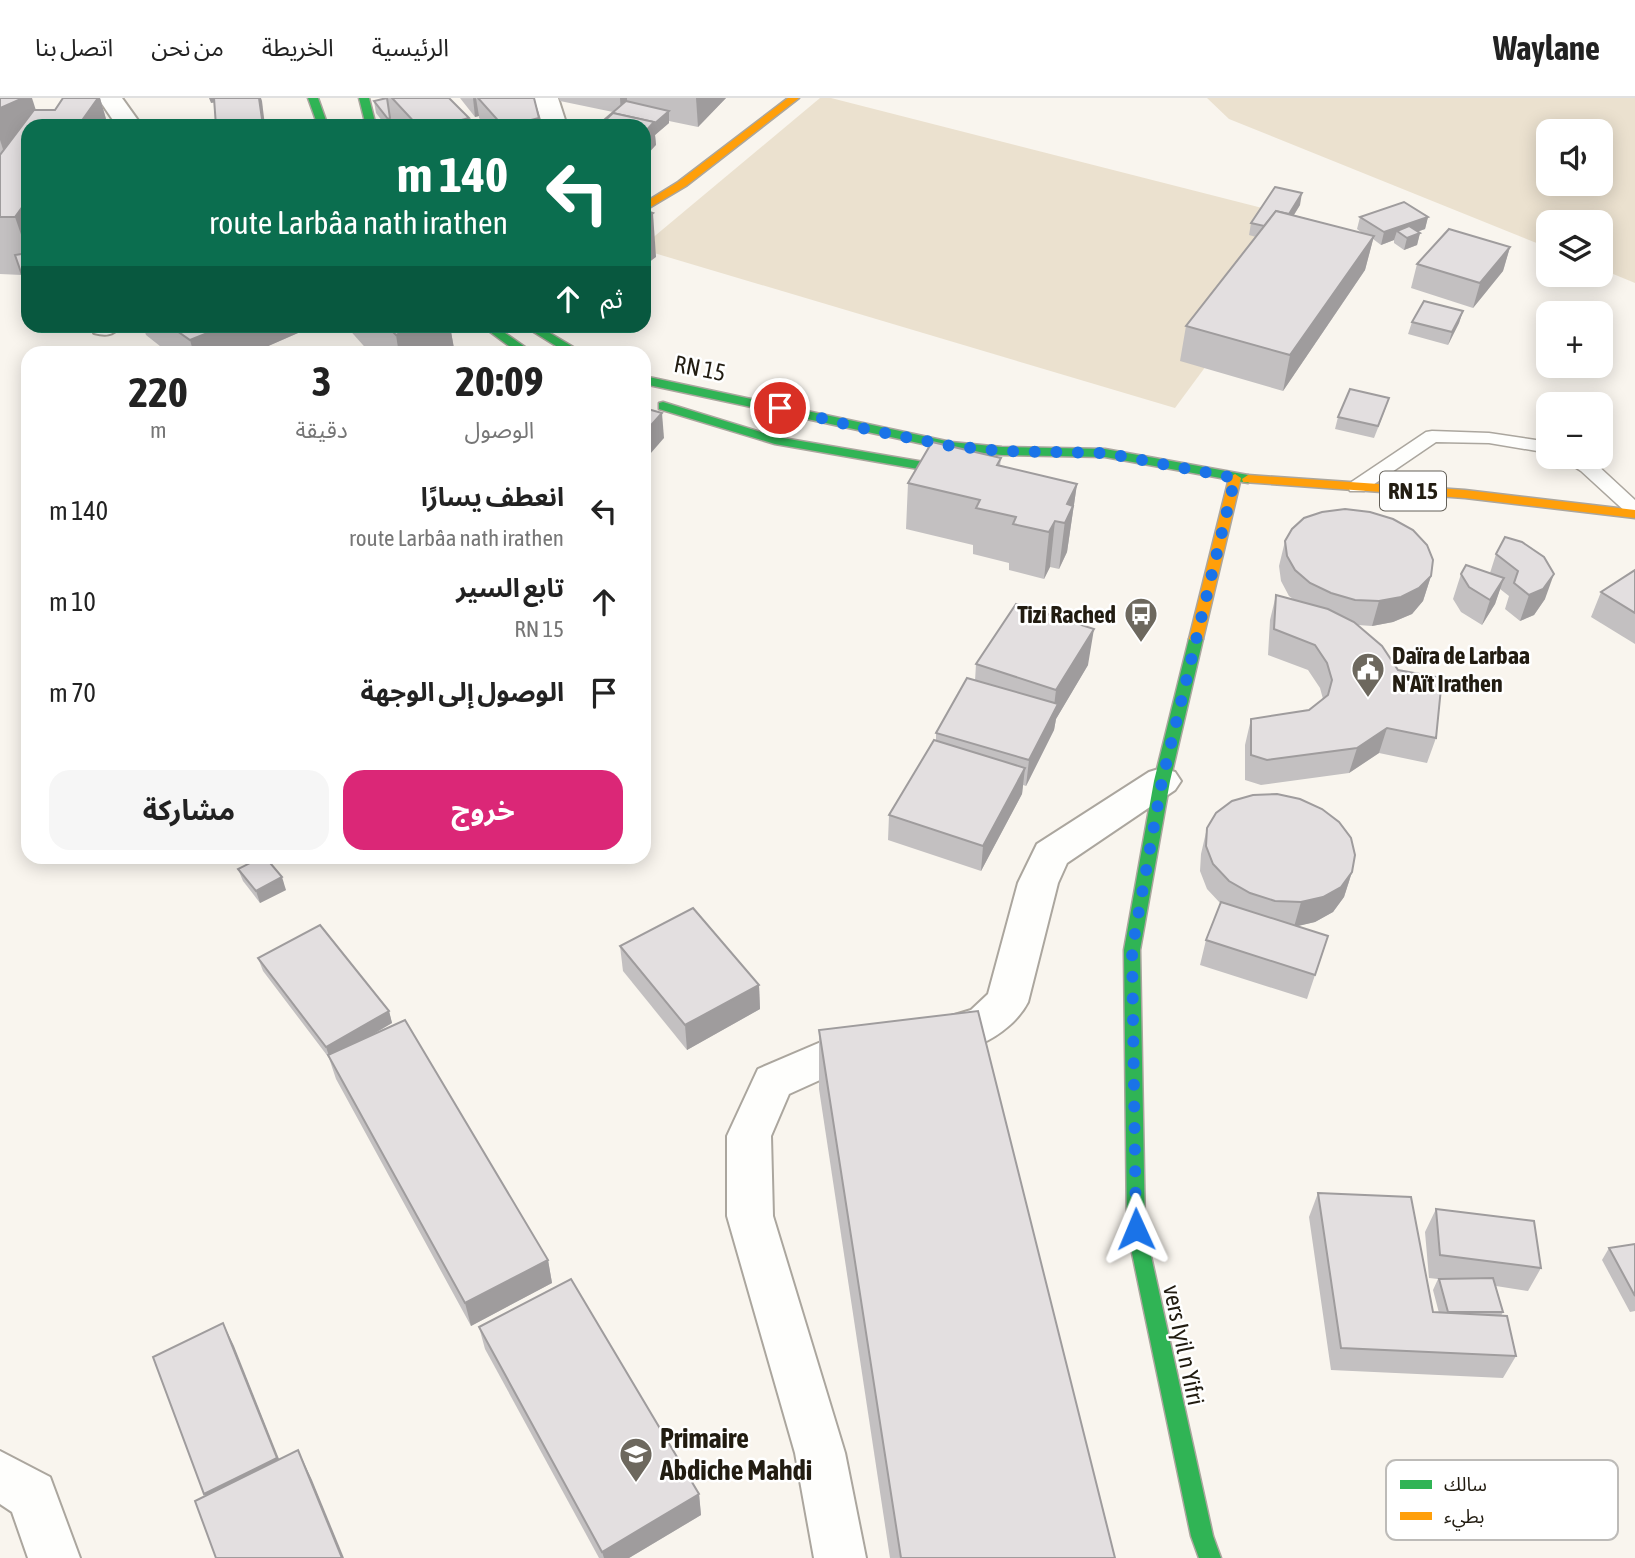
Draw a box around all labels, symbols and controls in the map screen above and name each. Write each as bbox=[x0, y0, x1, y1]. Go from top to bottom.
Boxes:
text: Waylane bbox=[1493, 29, 1600, 67]
text: اتصل بنا bbox=[35, 34, 113, 61]
text: من نحن bbox=[151, 34, 224, 61]
text: الخريطة bbox=[262, 34, 334, 61]
text: الرئيسية bbox=[372, 34, 449, 61]
map controls bbox=[1536, 119, 1613, 469]
button: sound bbox=[1536, 119, 1613, 196]
text: 140 m bbox=[397, 146, 508, 202]
icon: left bbox=[532, 147, 623, 238]
text: route Larbâa nath irathen bbox=[209, 204, 508, 241]
button: layers bbox=[1536, 210, 1613, 287]
icon: ahead bbox=[549, 280, 587, 318]
text: ثم bbox=[601, 284, 623, 314]
button: + bbox=[1536, 301, 1613, 378]
street label: RN 15 bbox=[672, 350, 728, 386]
text: 3 bbox=[312, 357, 331, 405]
text: 20:09 bbox=[455, 357, 543, 405]
text: 220 bbox=[129, 368, 188, 416]
pin bbox=[750, 378, 810, 438]
icon: arrive bbox=[761, 389, 799, 427]
button: − bbox=[1536, 392, 1613, 469]
text: m bbox=[150, 417, 166, 443]
text: دقيقة bbox=[295, 417, 348, 443]
text: الوصول bbox=[464, 417, 534, 443]
road number: RN 15 bbox=[1380, 472, 1446, 510]
text: انعطف يسارًا bbox=[421, 482, 564, 512]
icon: left bbox=[585, 492, 623, 530]
text: 140 m bbox=[49, 496, 108, 526]
text: route Larbâa nath irathen bbox=[349, 525, 564, 551]
text: تابع السير bbox=[456, 573, 564, 603]
icon: ahead bbox=[585, 583, 623, 621]
text: 10 m bbox=[49, 587, 96, 617]
bus stop icon: Tizi Rached bbox=[1122, 595, 1160, 644]
place label: Tizi Rached bbox=[1017, 601, 1116, 628]
text: RN 15 bbox=[514, 616, 564, 642]
place label: Daïra de Larbaa N'Aït Irathen bbox=[1392, 642, 1530, 697]
public building icon: Daïra de Larbaa N'Aït Irathen bbox=[1349, 650, 1387, 699]
icon: arrive bbox=[585, 674, 623, 712]
text: الوصول إلى الوجهة bbox=[361, 677, 564, 707]
text: 70 m bbox=[49, 678, 96, 708]
button: مشاركة bbox=[49, 770, 329, 850]
button: خروج bbox=[343, 770, 623, 850]
position arrow bbox=[1099, 1192, 1173, 1266]
street label: vers Iγil n Yifri bbox=[1158, 1282, 1210, 1408]
place label: Primaire Abdiche Mahdi bbox=[659, 1422, 812, 1486]
school or university icon: Primaire Abdiche Mahdi bbox=[617, 1435, 655, 1484]
legend bbox=[1386, 1460, 1618, 1540]
text: سالك bbox=[1444, 1473, 1487, 1495]
text: بطيء bbox=[1444, 1505, 1484, 1531]

